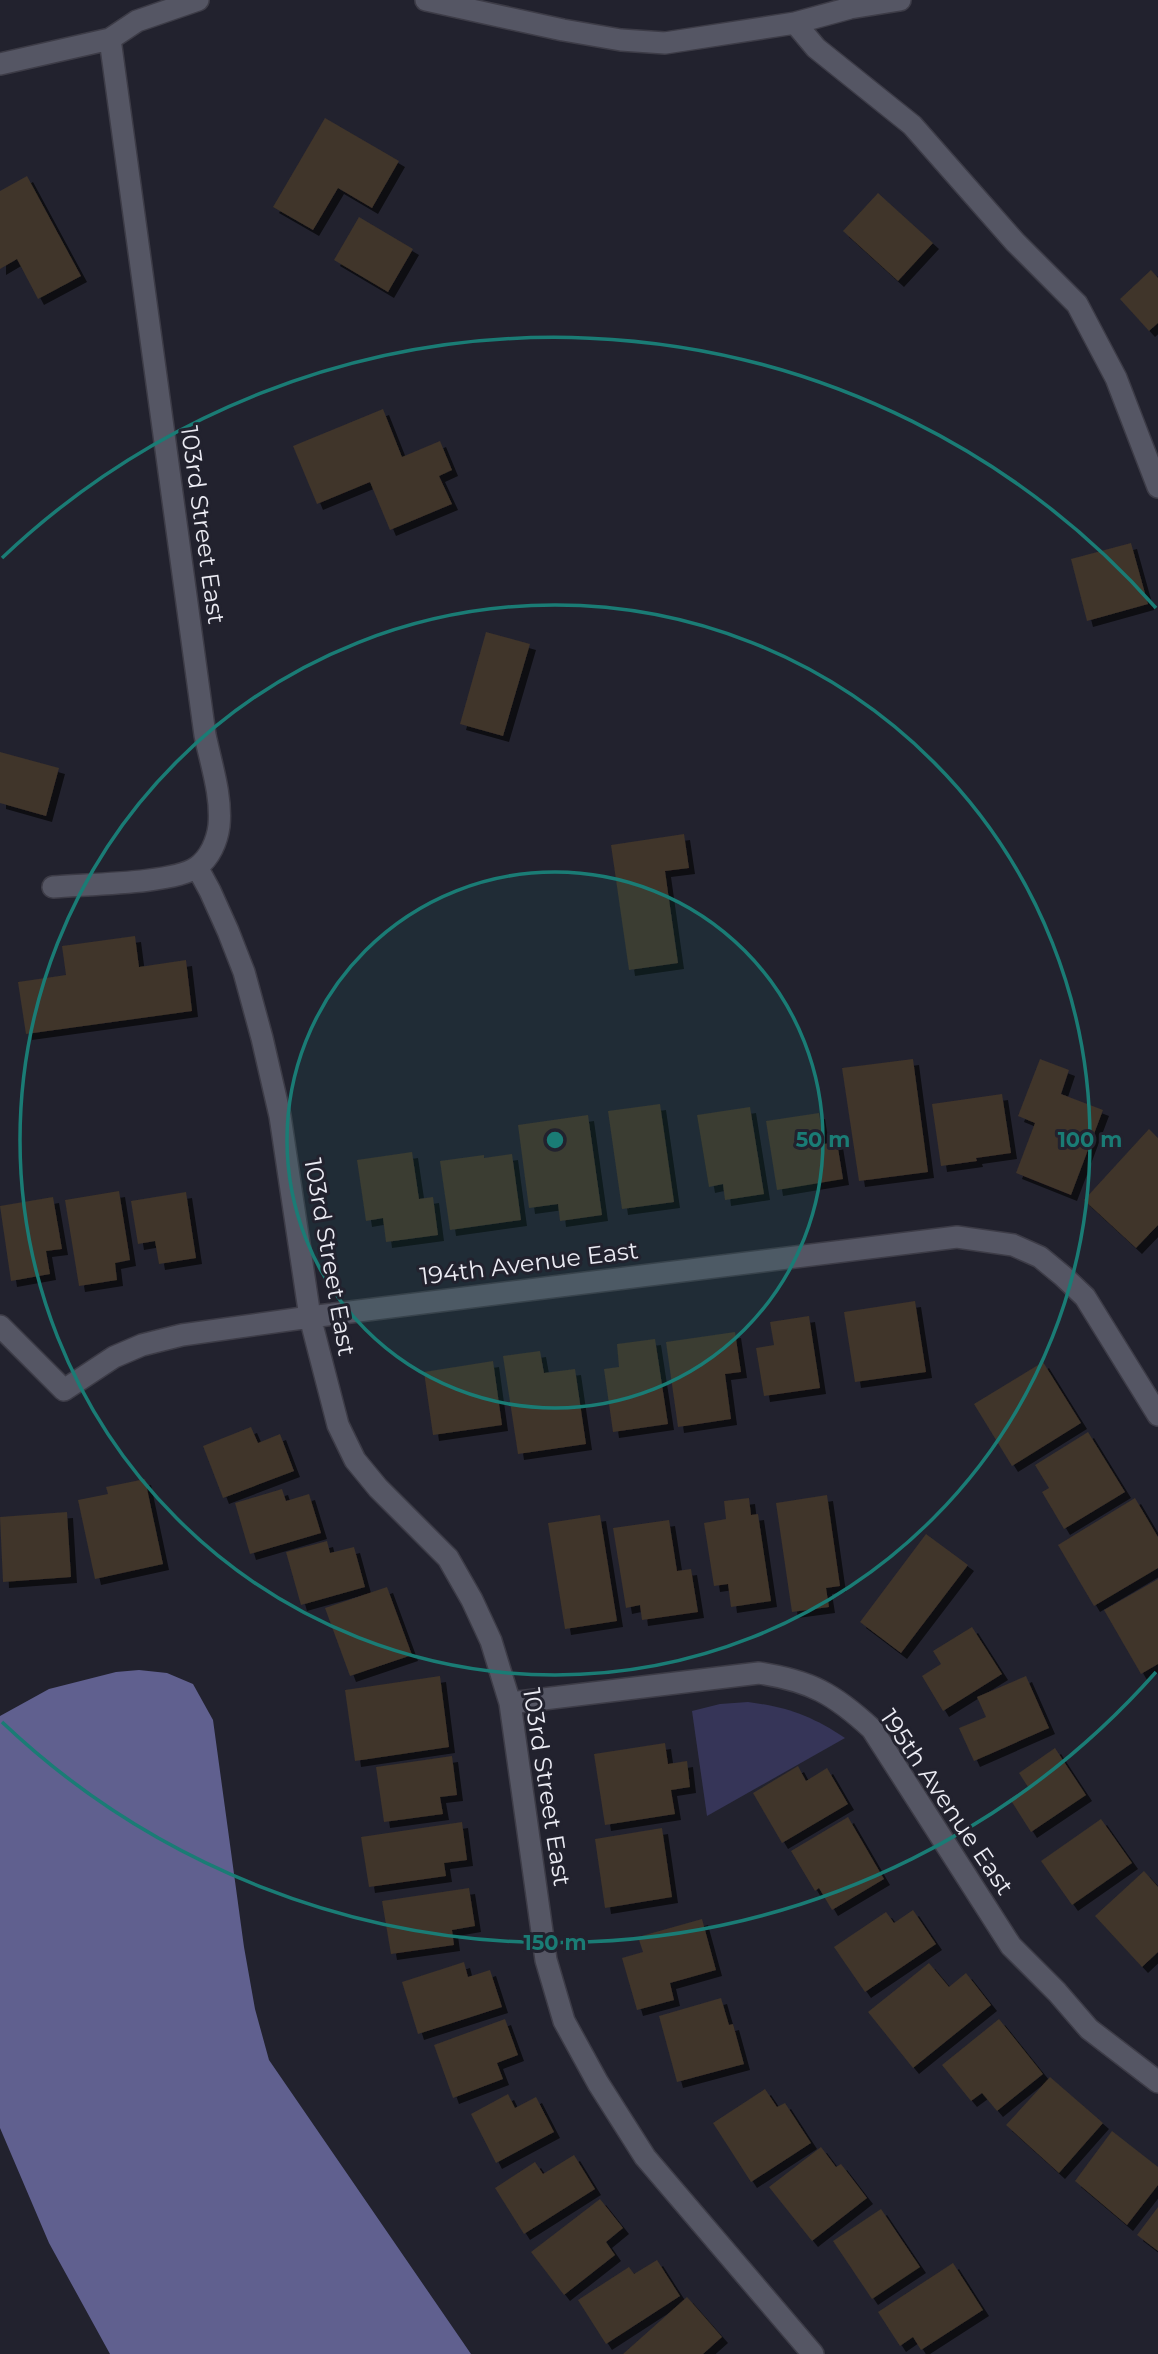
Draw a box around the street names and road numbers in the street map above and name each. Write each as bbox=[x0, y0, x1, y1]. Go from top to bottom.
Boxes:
street label: 103rd Street East bbox=[175, 424, 231, 626]
street label: 103rd Street East bbox=[298, 1156, 362, 1358]
street label: 194th Avenue East bbox=[418, 1235, 640, 1291]
street label: 103rd Street East bbox=[517, 1686, 577, 1888]
street label: 195th Avenue East bbox=[874, 1704, 1020, 1900]

